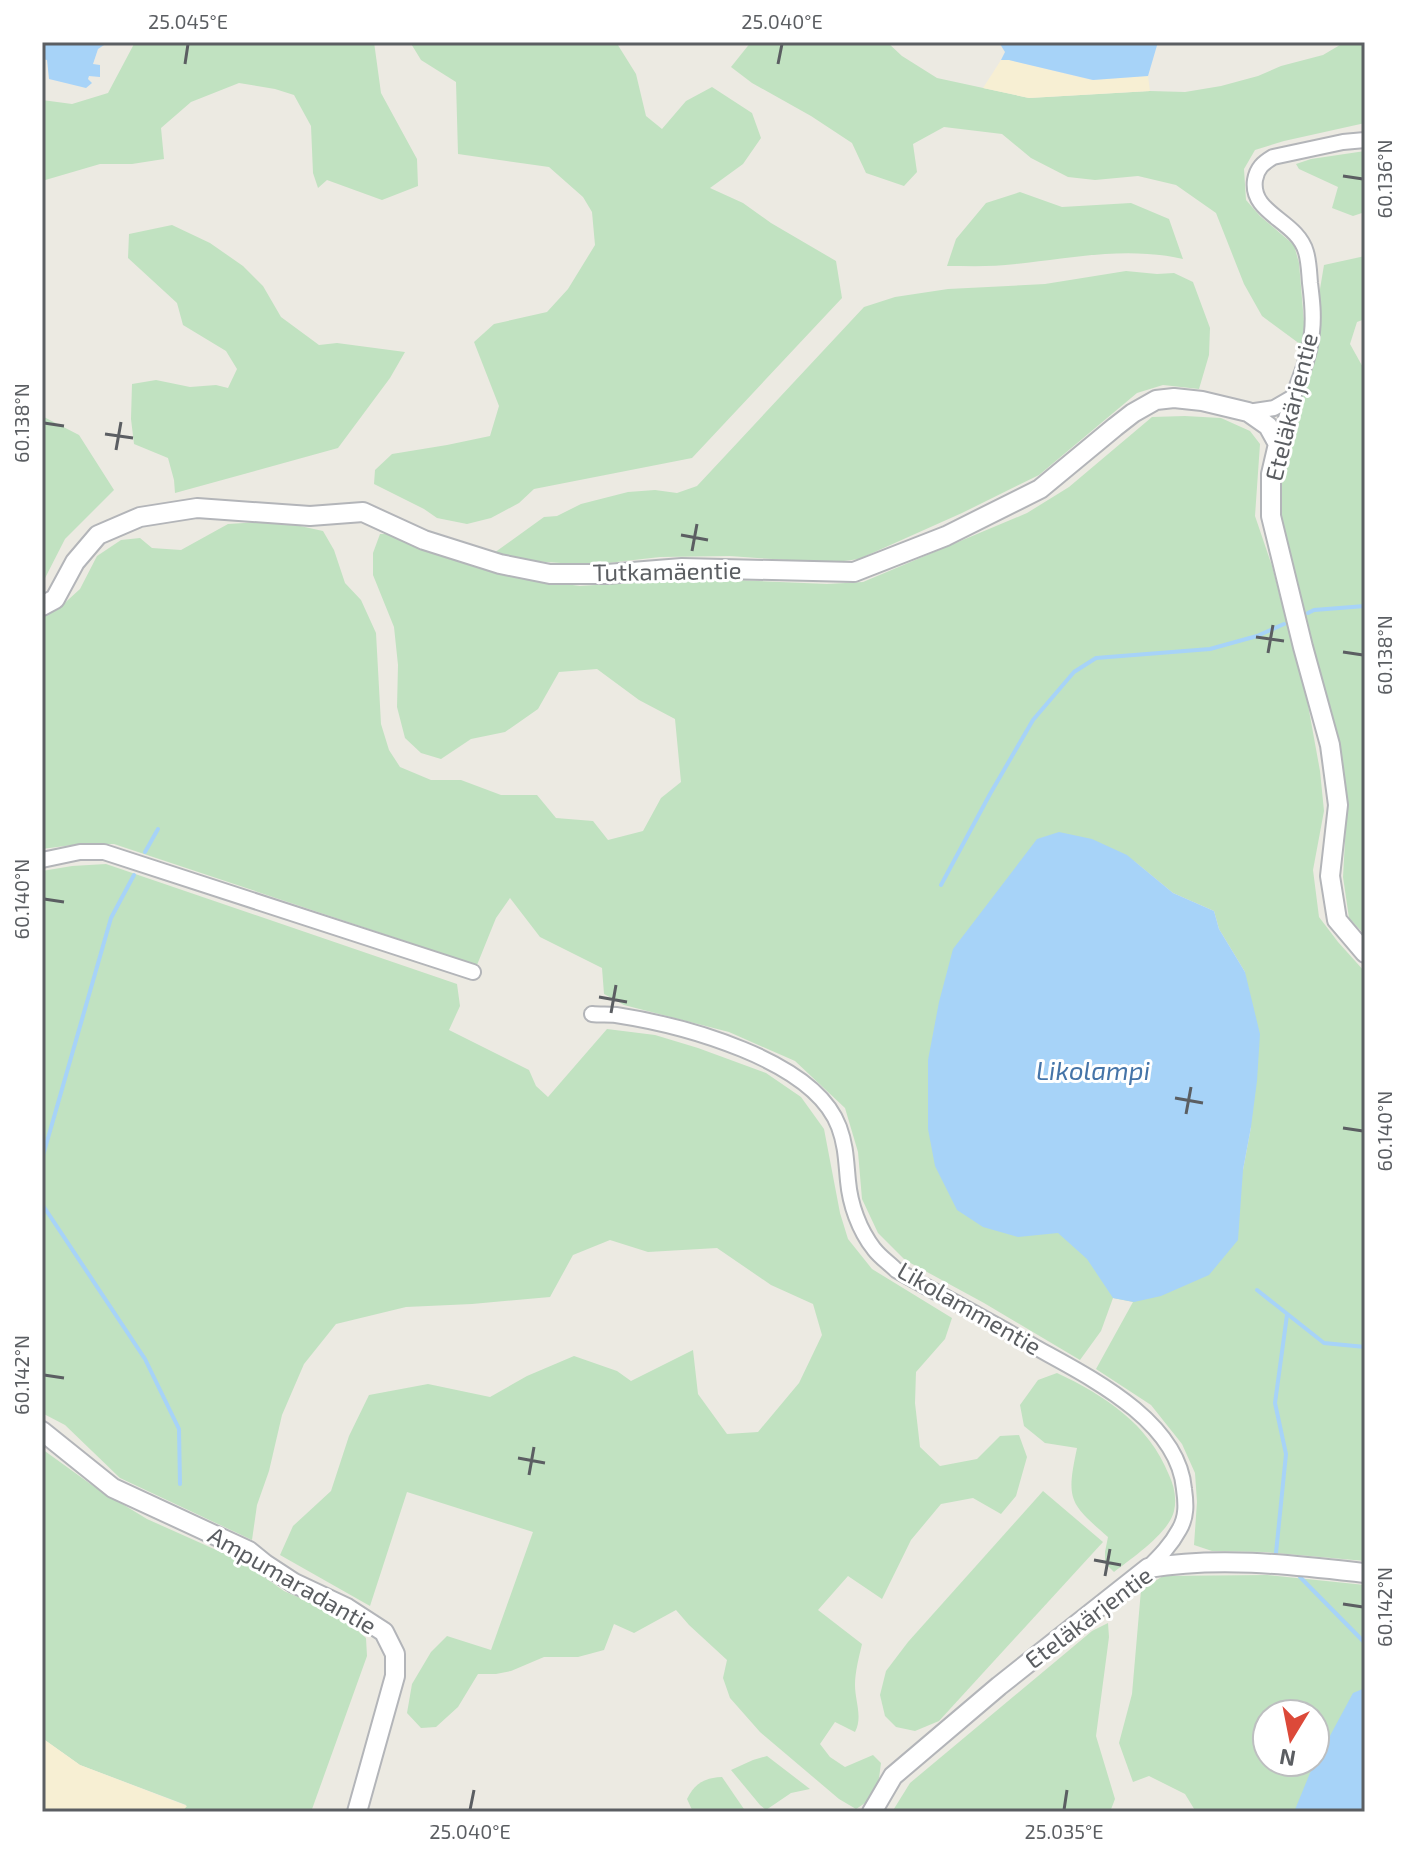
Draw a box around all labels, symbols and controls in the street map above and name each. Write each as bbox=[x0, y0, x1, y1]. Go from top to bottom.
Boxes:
text: 25.045°E bbox=[148, 9, 228, 33]
text: 25.040°E bbox=[741, 9, 823, 33]
text: 60.136°N bbox=[1372, 139, 1396, 219]
street label: Eteläkärjentie bbox=[1258, 330, 1323, 484]
text: 60.138°N bbox=[9, 383, 33, 463]
street label: Tutkamäentie bbox=[592, 555, 742, 586]
text: 60.138°N bbox=[1372, 615, 1396, 695]
text: 60.140°N bbox=[9, 859, 33, 939]
water label: Likolampi bbox=[1036, 1054, 1150, 1085]
text: 60.140°N bbox=[1372, 1091, 1396, 1171]
street label: Likolammentie bbox=[893, 1255, 1047, 1360]
text: 60.142°N bbox=[9, 1335, 33, 1415]
street label: Ampumaradantie bbox=[203, 1520, 382, 1640]
street label: Eteläkärjentie bbox=[1019, 1560, 1157, 1674]
text: 60.142°N bbox=[1372, 1567, 1396, 1647]
north arrow bbox=[1251, 1698, 1331, 1778]
text: N bbox=[1277, 1744, 1297, 1773]
text: 25.040°E bbox=[429, 1819, 511, 1843]
text: 25.035°E bbox=[1025, 1819, 1103, 1843]

